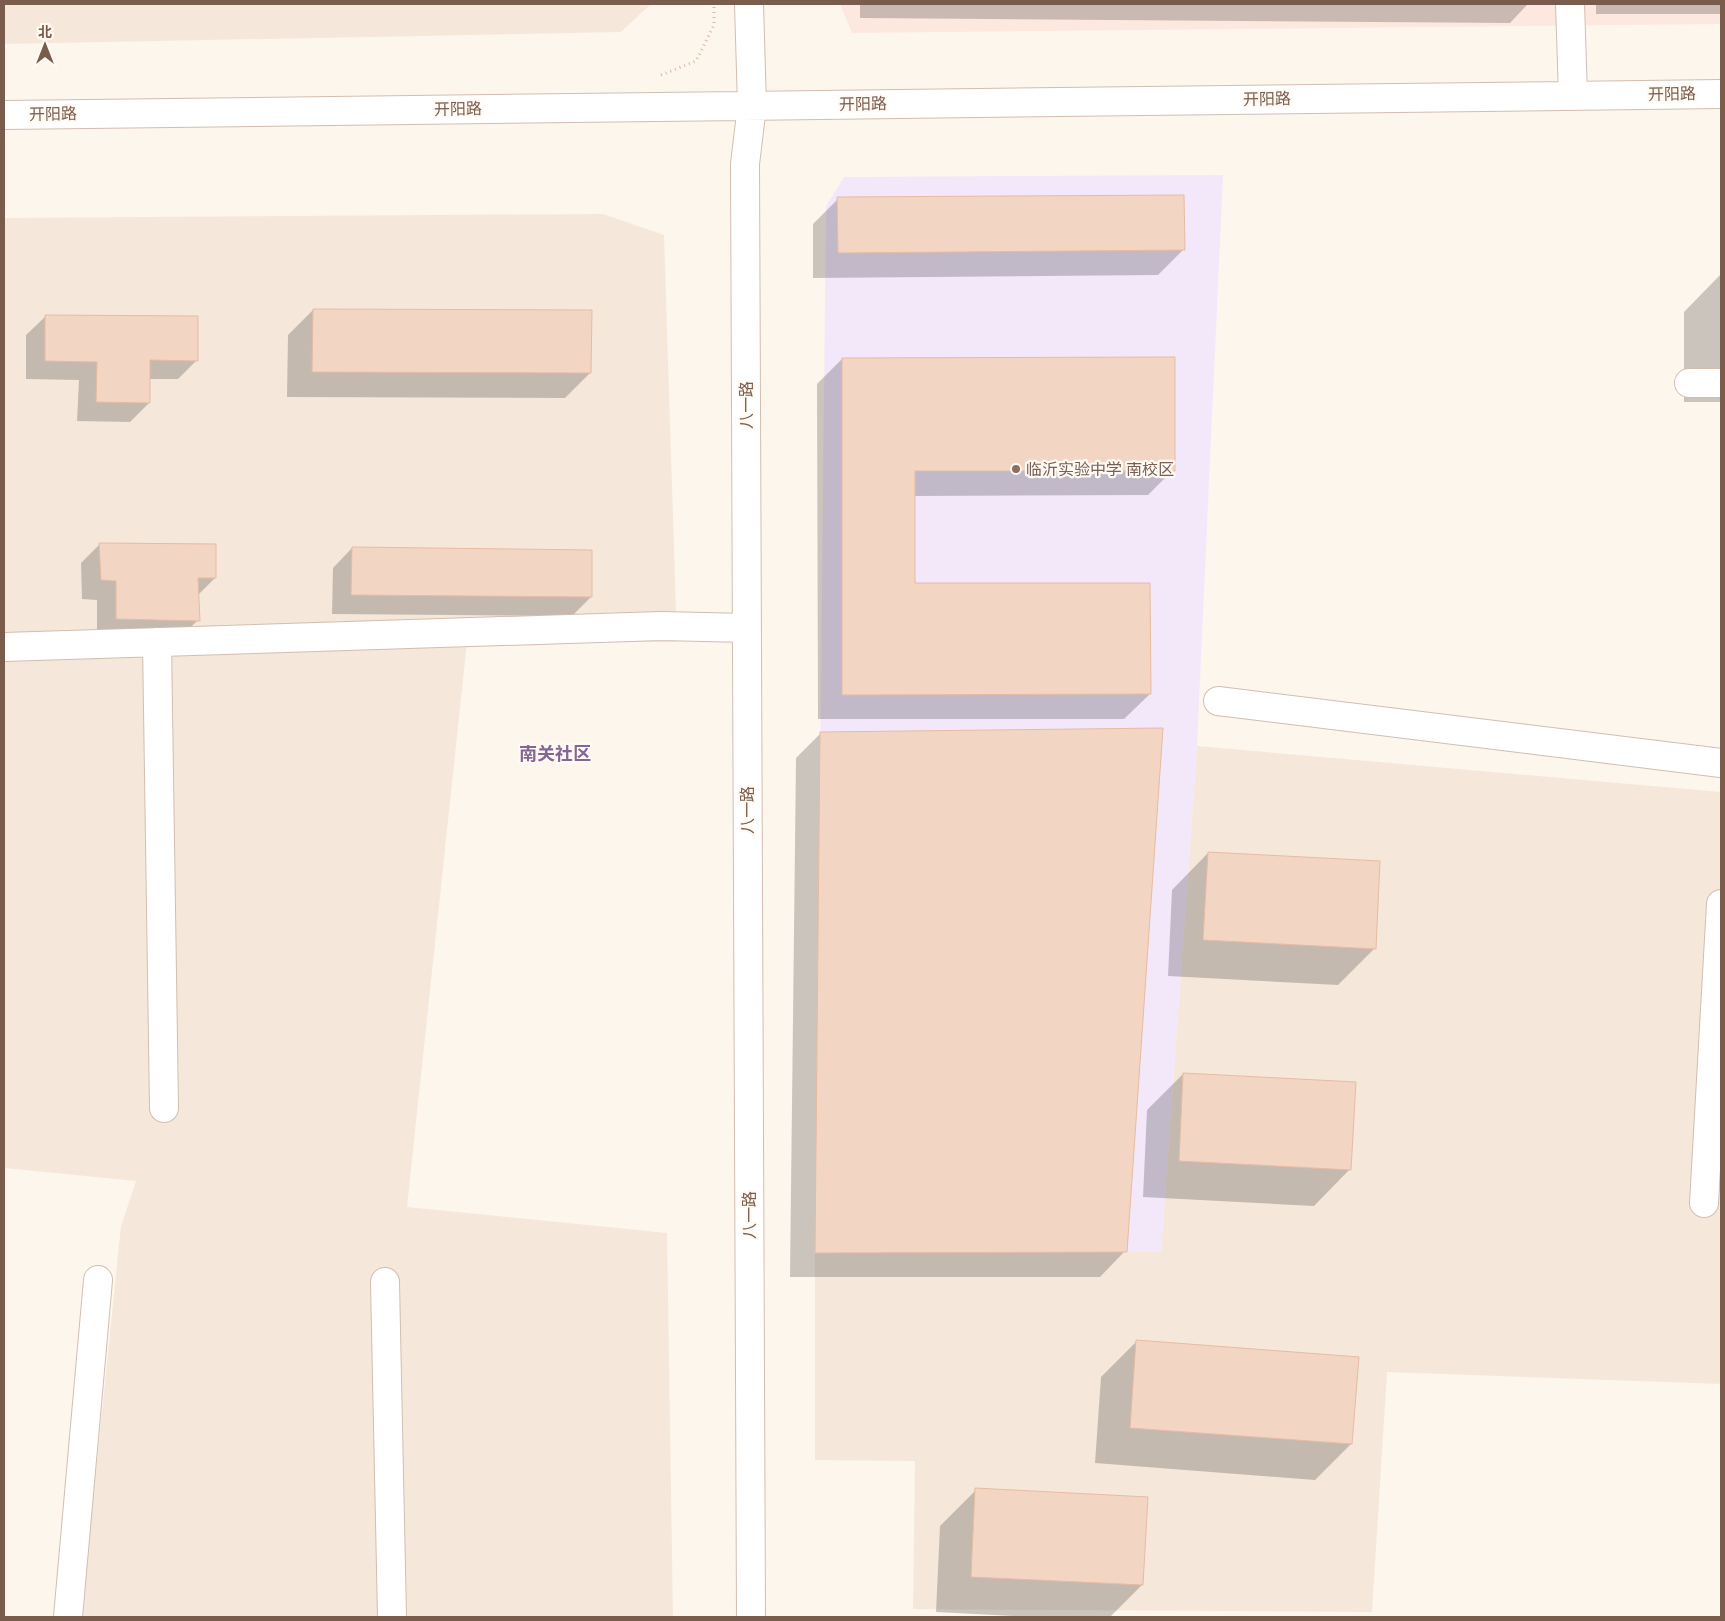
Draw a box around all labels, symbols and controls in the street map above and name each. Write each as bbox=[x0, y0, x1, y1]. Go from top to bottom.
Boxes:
north arrow bbox=[20, 20, 70, 70]
text: 北 bbox=[38, 23, 52, 41]
street label: 开阳路 bbox=[1648, 83, 1696, 105]
street label: 开阳路 bbox=[1243, 88, 1291, 110]
street label: 开阳路 bbox=[839, 93, 887, 115]
street label: 开阳路 bbox=[434, 98, 482, 120]
street label: 开阳路 bbox=[29, 103, 77, 125]
street label: 八一路 bbox=[736, 381, 757, 429]
place label: 临沂实验中学 南校区 bbox=[1026, 459, 1174, 480]
marker: 临沂实验中学 南校区 bbox=[1010, 463, 1022, 475]
district label: 南关社区 bbox=[519, 742, 591, 765]
street label: 八一路 bbox=[737, 786, 758, 834]
street label: 八一路 bbox=[739, 1191, 760, 1239]

